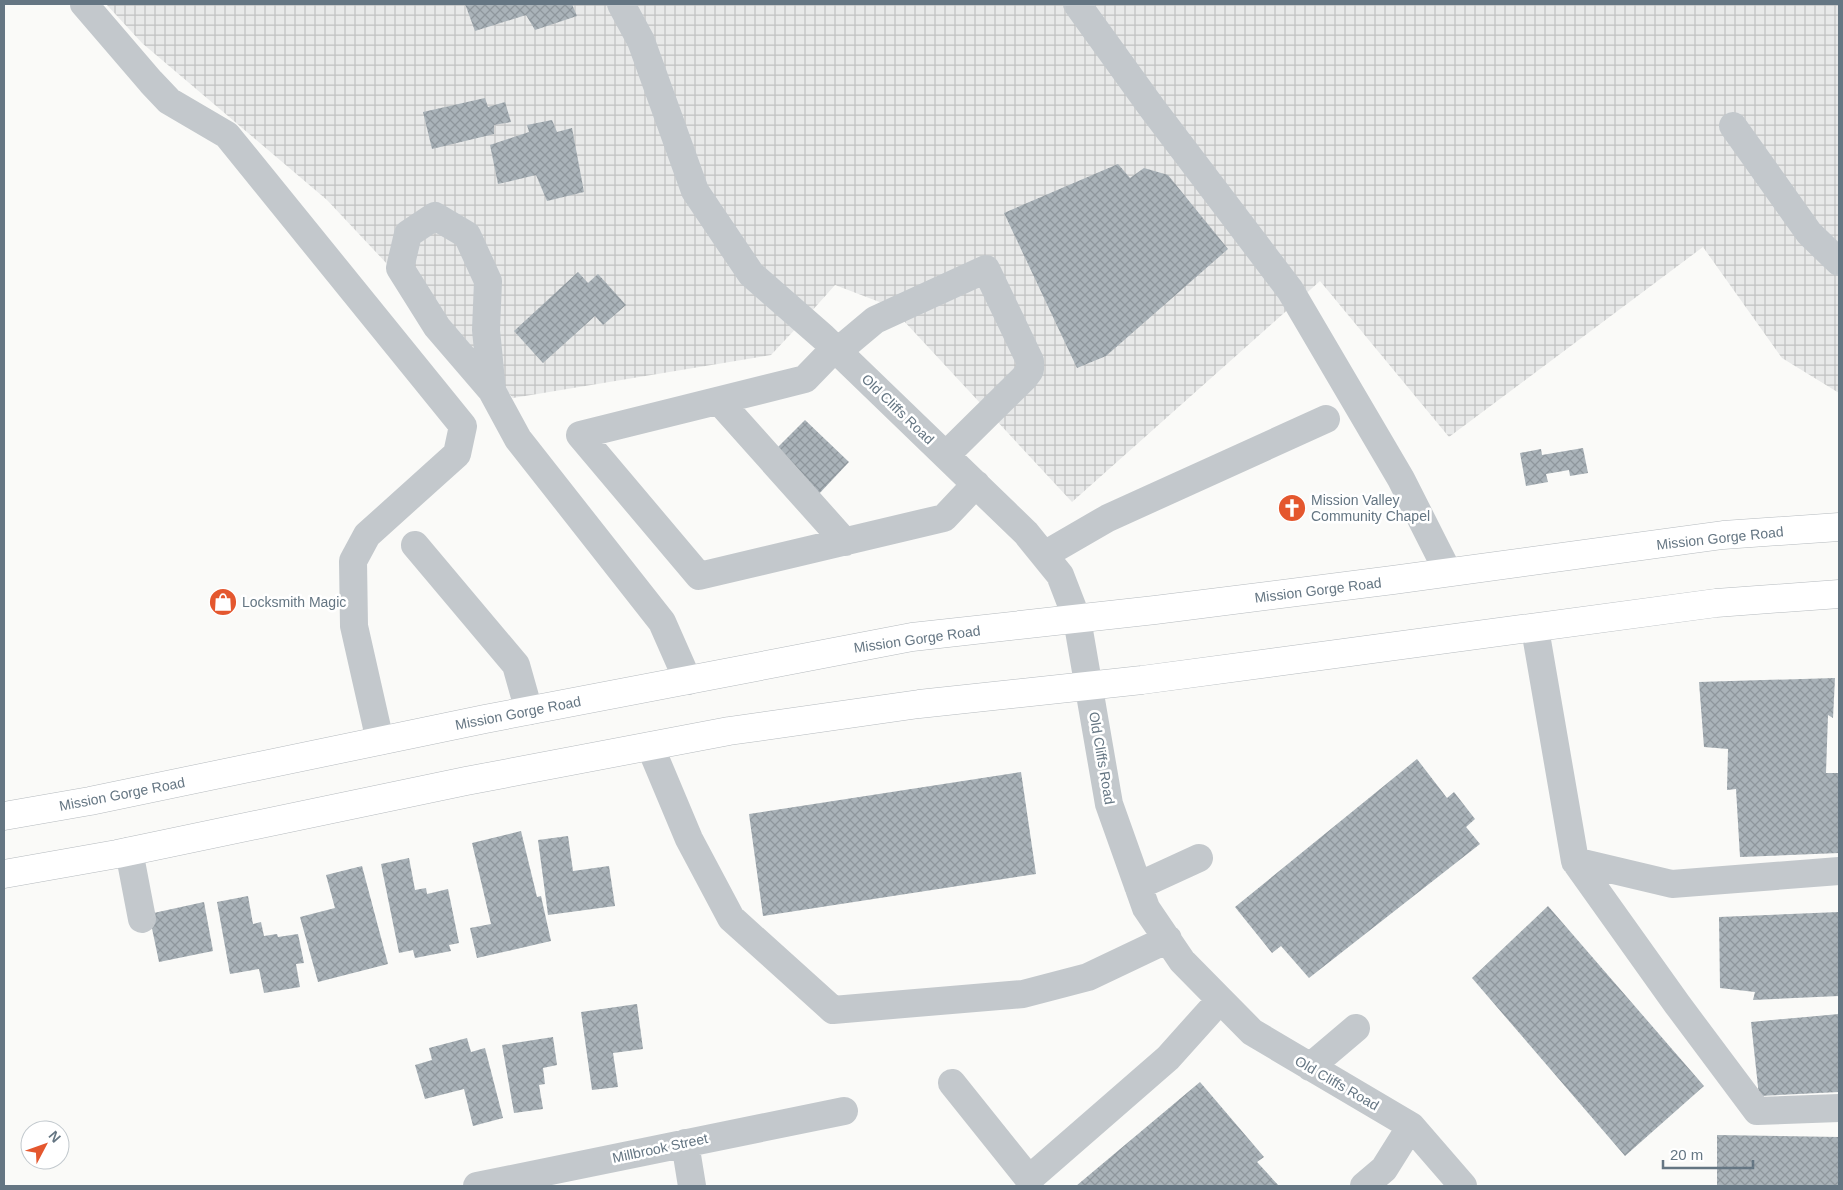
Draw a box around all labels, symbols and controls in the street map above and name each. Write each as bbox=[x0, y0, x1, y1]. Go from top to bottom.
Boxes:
street label: Old Cliffs Road bbox=[859, 371, 937, 447]
place label: Mission Valley Community Chapel bbox=[1311, 492, 1430, 524]
church icon: Mission Valley Community Chapel bbox=[1277, 493, 1307, 523]
street label: Mission Gorge Road bbox=[1656, 523, 1784, 553]
street label: Mission Gorge Road bbox=[1254, 574, 1382, 606]
shop icon: Locksmith Magic bbox=[208, 587, 238, 617]
place label: Locksmith Magic bbox=[242, 594, 346, 610]
street label: Mission Gorge Road bbox=[853, 622, 981, 656]
street label: Mission Gorge Road bbox=[454, 693, 582, 733]
street label: Old Cliffs Road bbox=[1086, 710, 1118, 806]
street label: Mission Gorge Road bbox=[58, 774, 186, 814]
street label: Old Cliffs Road bbox=[1292, 1053, 1382, 1113]
north arrow bbox=[20, 1120, 70, 1170]
text: N bbox=[45, 1127, 64, 1146]
street label: Millbrook Street bbox=[611, 1130, 709, 1166]
scale bar bbox=[1663, 1138, 1753, 1170]
text: 20 m bbox=[1670, 1146, 1703, 1163]

